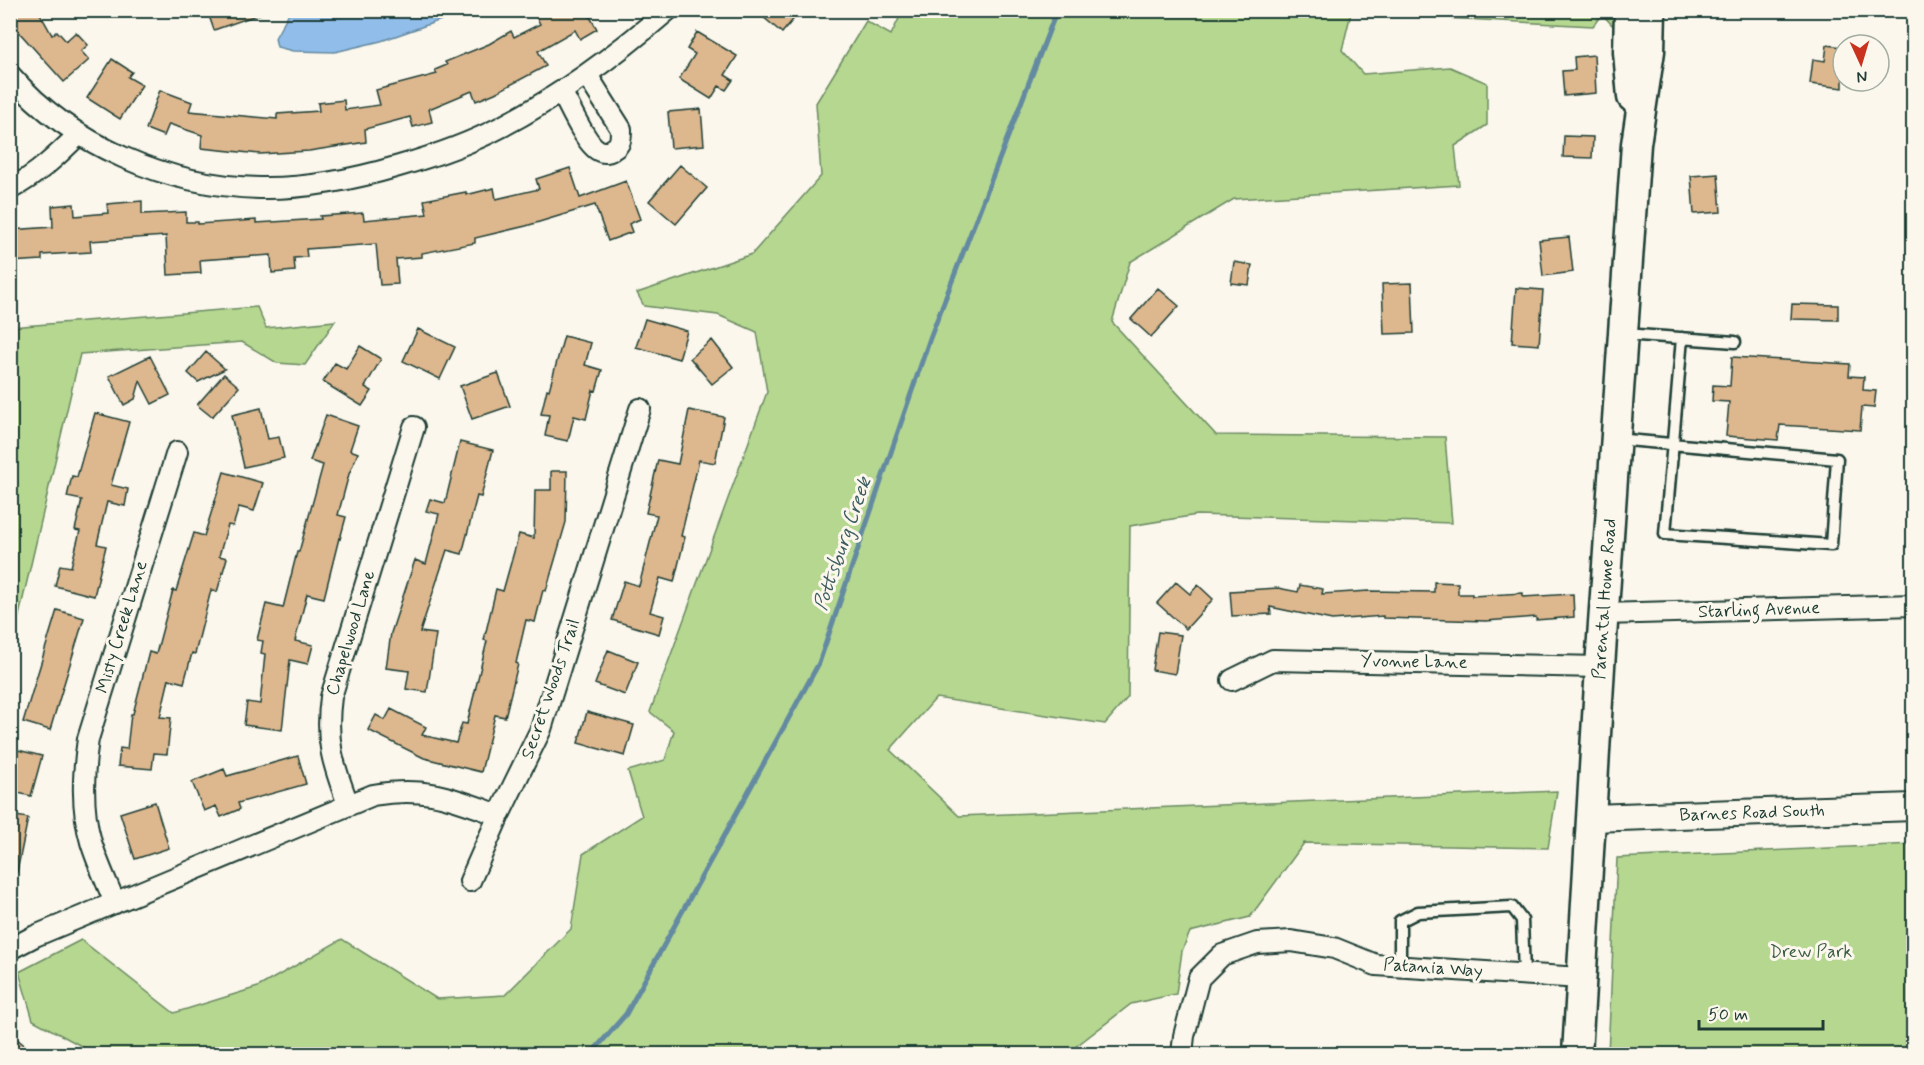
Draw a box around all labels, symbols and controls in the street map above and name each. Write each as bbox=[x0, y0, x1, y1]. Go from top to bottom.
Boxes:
north arrow bbox=[1831, 33, 1891, 93]
text: N bbox=[1856, 66, 1868, 87]
water label: Pottsburg Creek bbox=[808, 472, 879, 614]
street label: Parental Home Road bbox=[1587, 518, 1623, 680]
street label: Misty Creek Lane bbox=[90, 558, 154, 696]
street label: Chapelwood Lane bbox=[321, 567, 381, 699]
street label: Starling Avenue bbox=[1698, 596, 1821, 626]
street label: Secret Woods Trail bbox=[516, 616, 586, 762]
street label: Yvonne Lane bbox=[1360, 649, 1468, 675]
street label: Barnes Road South bbox=[1679, 798, 1825, 828]
park label: Drew Park bbox=[1770, 940, 1852, 964]
street label: Patania Way bbox=[1382, 953, 1484, 983]
scale bar bbox=[1699, 993, 1824, 1031]
text: 50 m bbox=[1708, 1003, 1748, 1027]

